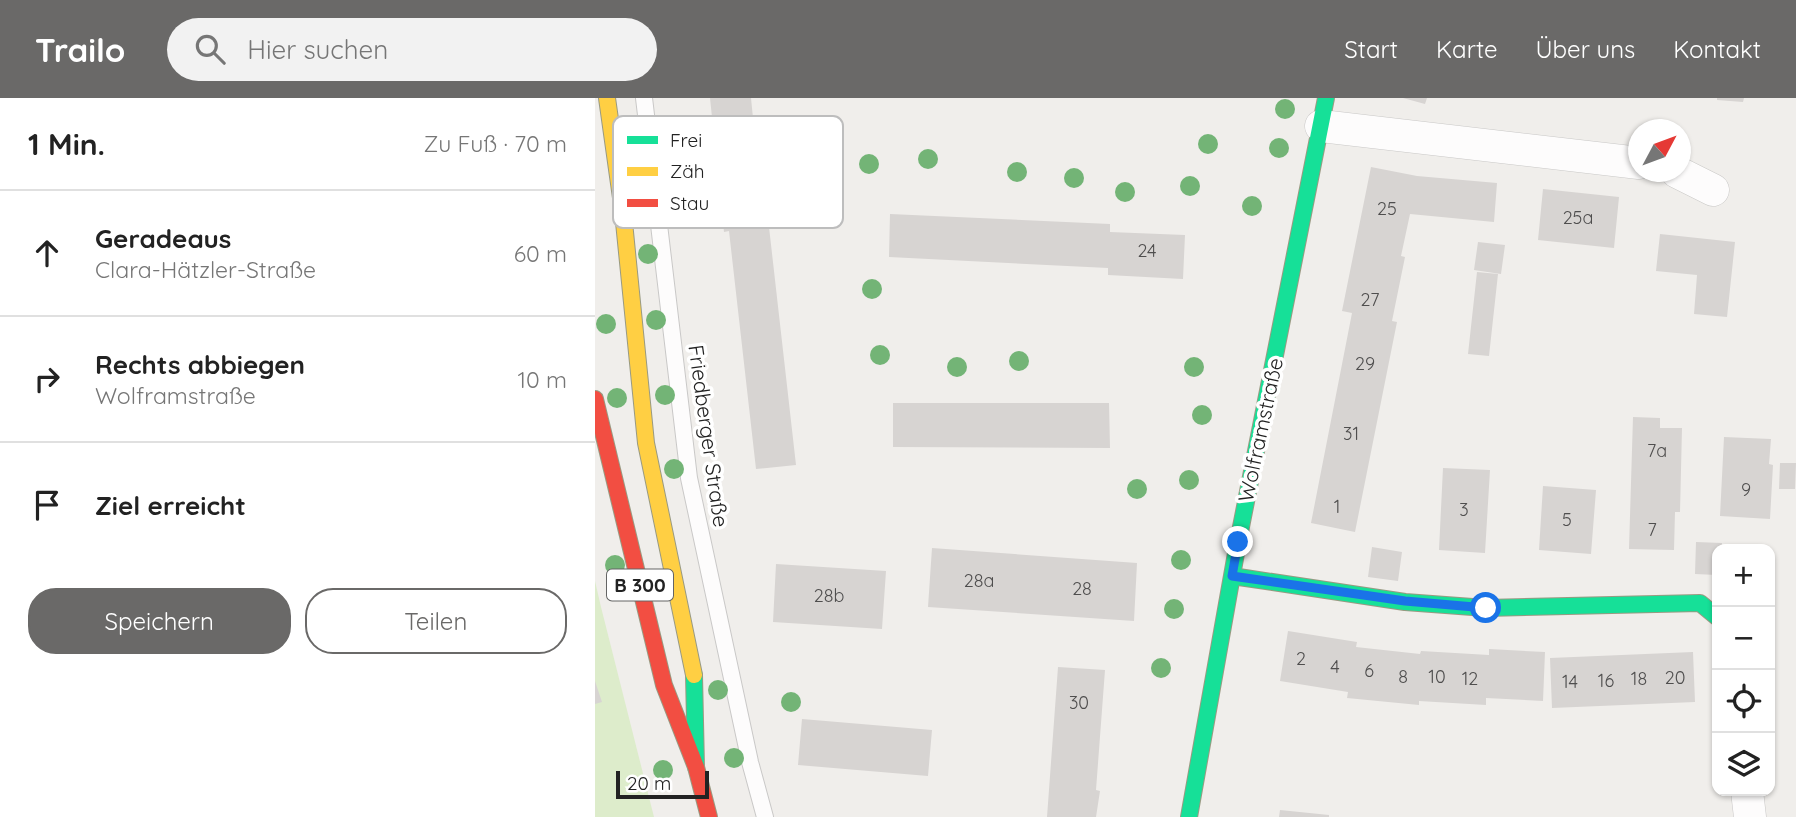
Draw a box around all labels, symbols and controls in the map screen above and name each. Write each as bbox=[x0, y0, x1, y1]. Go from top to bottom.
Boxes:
search box bbox=[167, 18, 657, 81]
text: Trailo bbox=[35, 29, 125, 70]
icon: search bbox=[191, 30, 229, 68]
text: Hier suchen bbox=[247, 33, 388, 66]
text: Start bbox=[1344, 34, 1398, 64]
text: Karte bbox=[1436, 34, 1497, 64]
text: Über uns bbox=[1535, 34, 1635, 64]
text: Kontakt bbox=[1673, 34, 1761, 64]
legend bbox=[613, 116, 843, 228]
north arrow bbox=[1628, 119, 1691, 182]
text: 1 Min. bbox=[28, 125, 105, 163]
text: Frei bbox=[670, 128, 702, 152]
text: Zu Fuß · 70 m bbox=[423, 129, 567, 158]
text: Zäh bbox=[670, 159, 705, 183]
text: Stau bbox=[670, 191, 709, 215]
house number: 25 bbox=[1377, 197, 1397, 220]
house number: 25a bbox=[1563, 206, 1593, 229]
text: Geradeaus bbox=[95, 222, 231, 255]
icon: ahead bbox=[28, 234, 66, 272]
text: 60 m bbox=[514, 239, 567, 268]
house number: 24 bbox=[1137, 239, 1157, 262]
text: Clara-Hätzler-Straße bbox=[95, 255, 316, 284]
house number: 27 bbox=[1361, 288, 1379, 311]
street label: Friedberger Straße bbox=[683, 343, 735, 529]
text: Rechts abbiegen bbox=[95, 348, 305, 381]
house number: 29 bbox=[1355, 352, 1375, 375]
street label: Wolframstraße bbox=[1232, 355, 1288, 504]
icon: right bbox=[28, 360, 66, 398]
text: 10 m bbox=[518, 365, 567, 394]
text: Wolframstraße bbox=[95, 381, 256, 410]
house number: 31 bbox=[1343, 422, 1359, 445]
house number: 7a bbox=[1647, 439, 1667, 462]
house number: 9 bbox=[1741, 478, 1751, 501]
icon: arrive bbox=[28, 486, 66, 524]
text: Ziel erreicht bbox=[95, 489, 246, 522]
house number: 1 bbox=[1334, 495, 1340, 518]
house number: 3 bbox=[1459, 498, 1469, 521]
house number: 5 bbox=[1562, 508, 1572, 531]
house number: 7 bbox=[1647, 518, 1657, 541]
route end bbox=[1222, 526, 1253, 557]
map controls bbox=[1712, 544, 1775, 796]
button: + bbox=[1712, 544, 1775, 607]
house number: 28a bbox=[964, 569, 994, 592]
road number: B 300 bbox=[607, 570, 673, 600]
house number: 28 bbox=[1072, 577, 1092, 600]
house number: 28b bbox=[814, 584, 844, 607]
button: Speichern bbox=[28, 588, 291, 654]
button: Teilen bbox=[305, 588, 567, 654]
route start bbox=[1470, 592, 1501, 623]
button: − bbox=[1712, 607, 1775, 670]
house number: 2 bbox=[1296, 647, 1306, 670]
house number: 4 bbox=[1330, 655, 1340, 678]
house number: 6 bbox=[1364, 659, 1374, 682]
house number: 8 bbox=[1398, 665, 1408, 688]
house number: 10 bbox=[1428, 665, 1446, 688]
house number: 20 bbox=[1665, 666, 1685, 689]
house number: 12 bbox=[1462, 667, 1478, 690]
house number: 18 bbox=[1631, 667, 1647, 690]
house number: 16 bbox=[1598, 669, 1614, 692]
house number: 14 bbox=[1562, 670, 1578, 693]
button: locate bbox=[1712, 670, 1775, 733]
house number: 30 bbox=[1069, 691, 1089, 714]
button: layers bbox=[1712, 733, 1775, 796]
scale bar bbox=[616, 768, 709, 800]
text: 20 m bbox=[627, 771, 671, 795]

